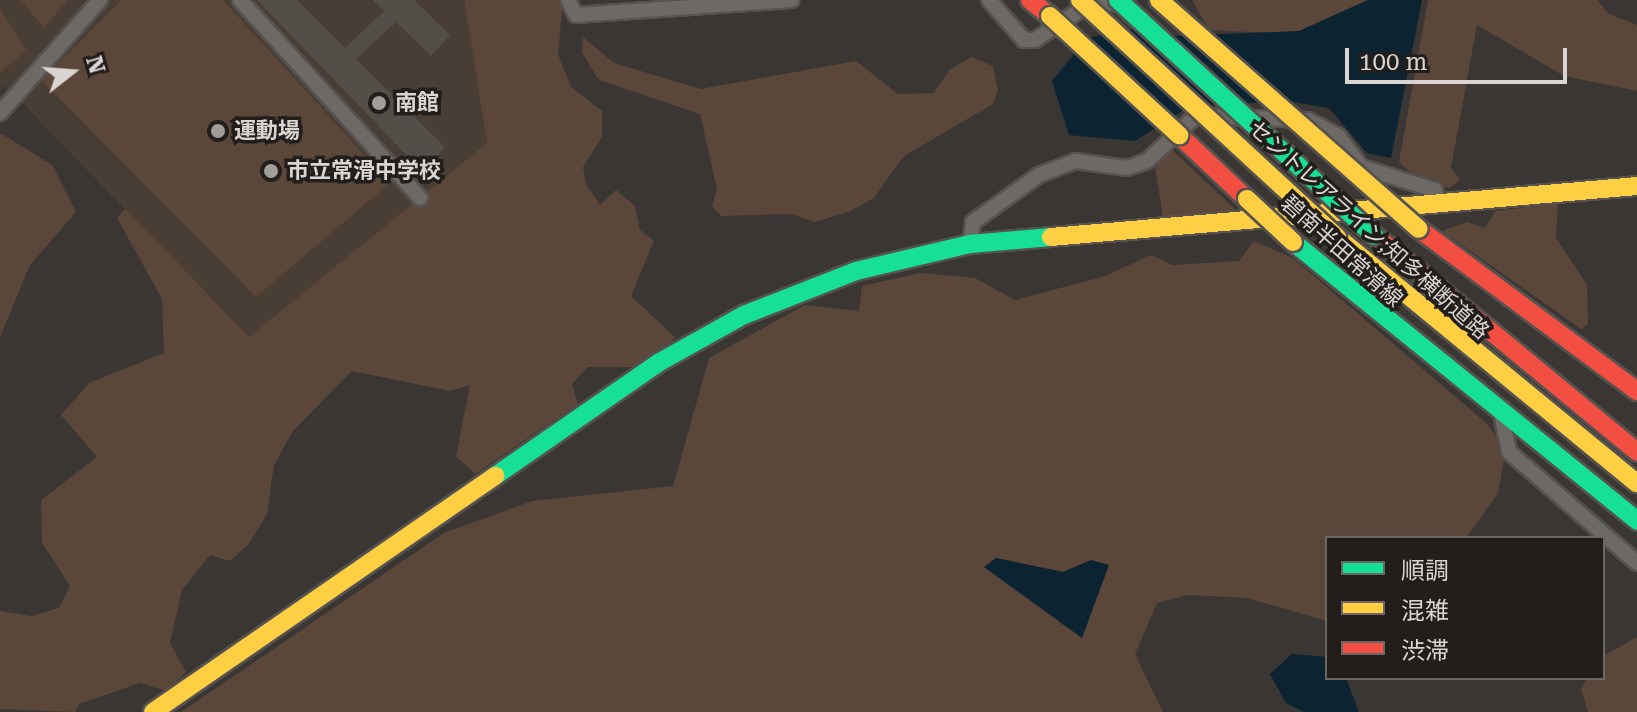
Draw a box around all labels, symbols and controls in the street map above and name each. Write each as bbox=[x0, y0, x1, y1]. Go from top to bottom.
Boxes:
north arrow bbox=[32, 32, 112, 112]
scale bar bbox=[1349, 32, 1571, 82]
text: 100 m bbox=[1359, 48, 1427, 76]
text: N bbox=[81, 53, 110, 77]
place label: 南館 bbox=[395, 90, 439, 116]
marker: 南館 bbox=[370, 94, 388, 112]
street label: セントレアライン;知多横断道路 bbox=[1243, 115, 1495, 345]
place label: 運動場 bbox=[234, 118, 300, 144]
marker: 運動場 bbox=[209, 122, 227, 140]
place label: 市立常滑中学校 bbox=[287, 158, 441, 184]
marker: 市立常滑中学校 bbox=[262, 162, 280, 180]
street label: 碧南半田常滑線 bbox=[1276, 190, 1408, 312]
legend bbox=[1325, 536, 1605, 680]
text: 順調 bbox=[1401, 557, 1449, 585]
text: 混雑 bbox=[1401, 597, 1449, 625]
text: 渋滞 bbox=[1401, 637, 1449, 665]

